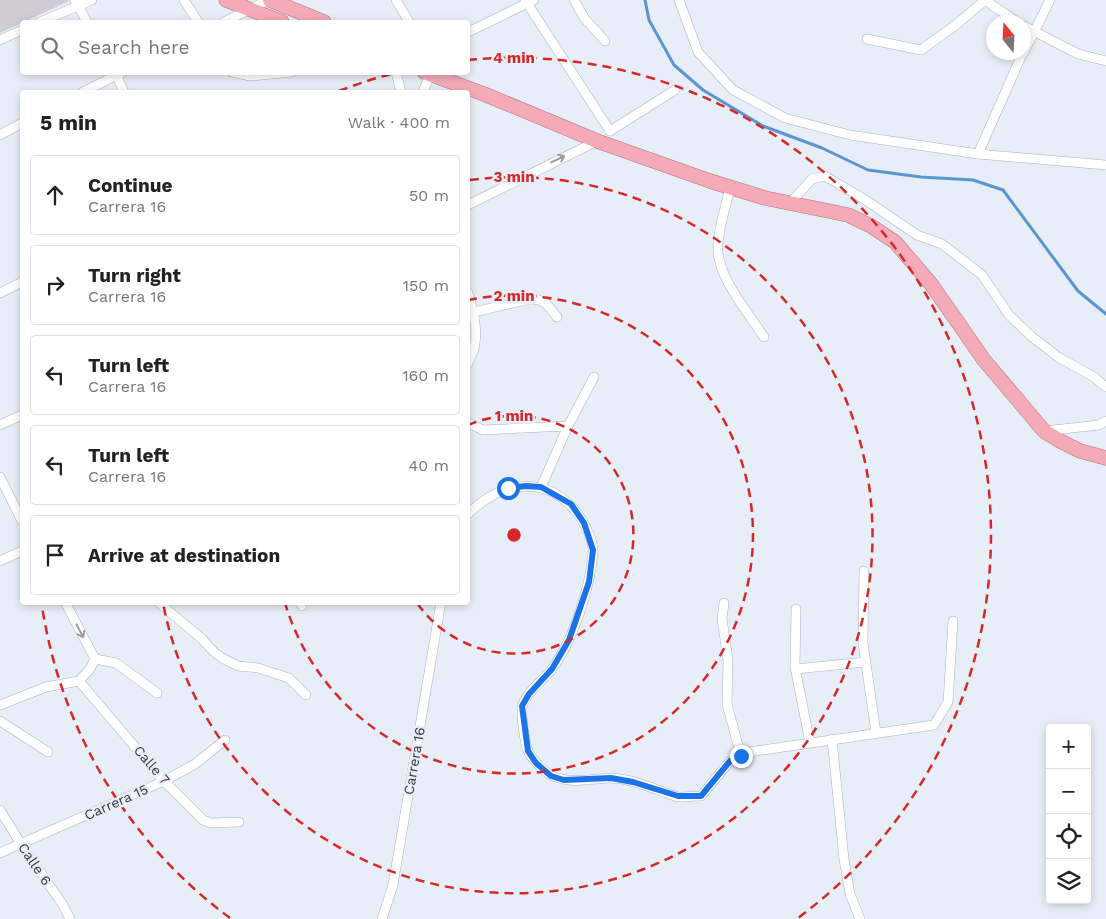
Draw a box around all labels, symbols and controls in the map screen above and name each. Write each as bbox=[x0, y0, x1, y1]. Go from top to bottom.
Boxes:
north arrow bbox=[986, 15, 1031, 60]
search box bbox=[20, 20, 470, 75]
icon: search bbox=[38, 34, 66, 62]
text: Search here bbox=[78, 36, 189, 59]
text: 4 min bbox=[493, 49, 535, 67]
text: 5 min bbox=[40, 110, 97, 135]
text: Walk · 400 m bbox=[348, 113, 450, 132]
one-way arrow bbox=[550, 154, 565, 164]
text: 3 min bbox=[494, 168, 534, 186]
text: Continue bbox=[88, 174, 172, 197]
icon: ahead bbox=[41, 181, 69, 209]
text: 50 m bbox=[409, 186, 449, 205]
text: Carrera 16 bbox=[88, 197, 166, 216]
text: Turn right bbox=[88, 264, 181, 287]
icon: right bbox=[41, 271, 69, 299]
text: 150 m bbox=[403, 276, 449, 295]
text: Carrera 16 bbox=[88, 287, 166, 306]
text: 2 min bbox=[493, 287, 535, 305]
text: Turn left bbox=[88, 354, 169, 377]
icon: left bbox=[41, 361, 69, 389]
text: 160 m bbox=[402, 366, 449, 385]
text: Carrera 16 bbox=[88, 377, 166, 396]
text: 1 min bbox=[495, 407, 533, 425]
text: Turn left bbox=[88, 444, 169, 467]
icon: left bbox=[41, 451, 69, 479]
text: 40 m bbox=[409, 456, 449, 475]
text: Carrera 16 bbox=[88, 467, 166, 486]
route start bbox=[497, 477, 520, 500]
centre of rings bbox=[505, 526, 523, 544]
icon: arrive bbox=[41, 541, 69, 569]
text: Arrive at destination bbox=[88, 544, 280, 567]
one-way arrow bbox=[75, 623, 85, 638]
map controls bbox=[1046, 724, 1091, 904]
button: + bbox=[1046, 724, 1091, 769]
street label: Carrera 16 bbox=[400, 726, 428, 796]
street label: Calle 7 bbox=[131, 742, 173, 788]
route end bbox=[730, 745, 753, 768]
button: − bbox=[1046, 769, 1091, 814]
street label: Carrera 15 bbox=[82, 781, 150, 823]
button: locate bbox=[1046, 814, 1091, 859]
street label: Calle 6 bbox=[15, 840, 55, 888]
button: layers bbox=[1046, 859, 1091, 904]

